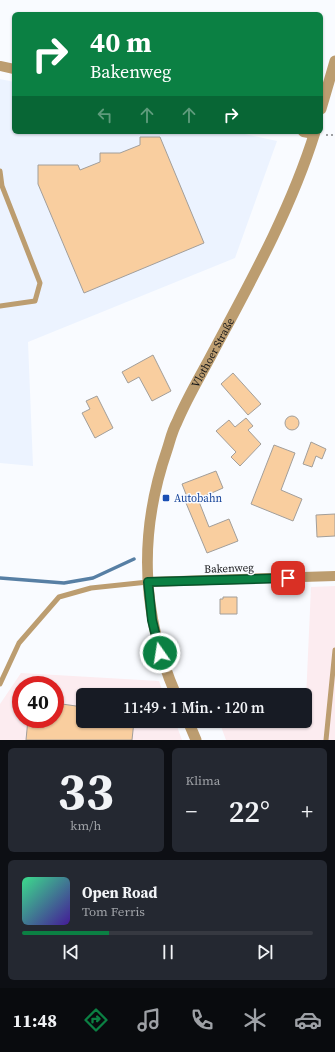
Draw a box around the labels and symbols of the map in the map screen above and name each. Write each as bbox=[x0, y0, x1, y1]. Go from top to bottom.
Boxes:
street label: Vlothoer Straße bbox=[188, 315, 238, 390]
place label: Autobahn bbox=[174, 491, 223, 506]
marker: Autobahn bbox=[161, 493, 171, 503]
street label: Bakenweg bbox=[204, 560, 254, 577]
pin bbox=[271, 561, 305, 595]
position arrow bbox=[139, 632, 181, 674]
speed limit sign: 40 bbox=[12, 676, 64, 728]

